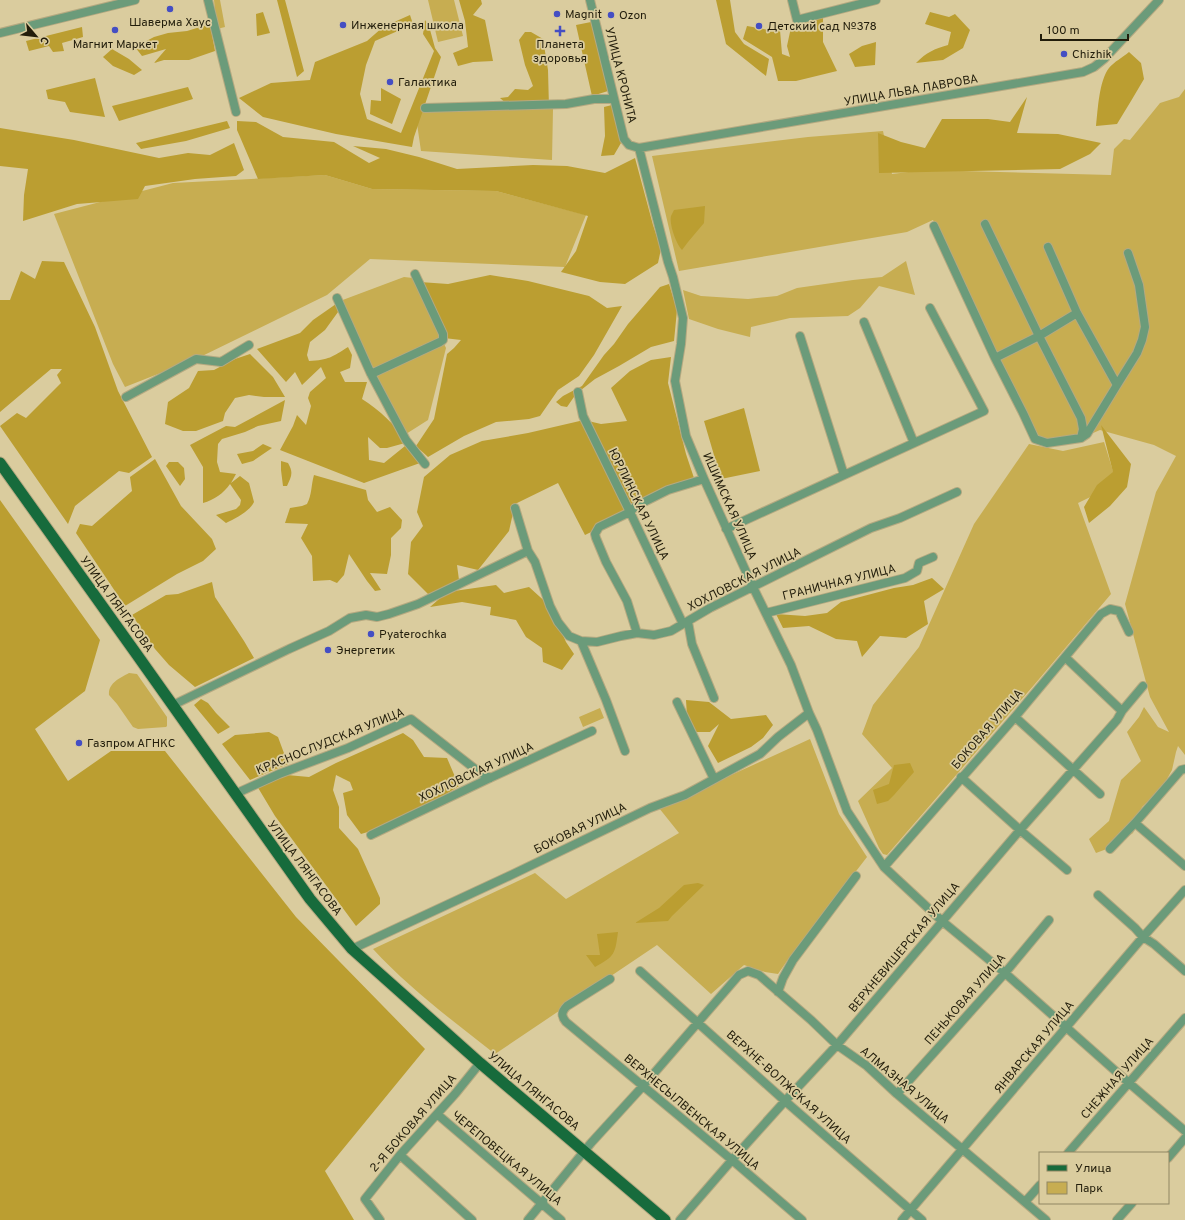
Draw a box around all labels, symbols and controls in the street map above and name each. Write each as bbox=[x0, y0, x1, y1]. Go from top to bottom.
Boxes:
marker: Шаверма Хаус bbox=[165, 4, 175, 14]
place label: Magnit bbox=[565, 7, 602, 23]
place label: Ozon bbox=[619, 8, 647, 24]
marker: Magnit bbox=[552, 9, 562, 19]
marker: Ozon bbox=[606, 10, 616, 20]
place label: Шаверма Хаус bbox=[129, 15, 211, 31]
north arrow bbox=[16, 16, 56, 56]
scale bar bbox=[1041, 16, 1128, 42]
place label: Инженерная школа bbox=[351, 18, 464, 34]
place label: Детский сад №378 bbox=[767, 19, 877, 35]
marker: Инженерная школа bbox=[338, 20, 348, 30]
marker: Детский сад №378 bbox=[754, 21, 764, 31]
text: 100 m bbox=[1047, 23, 1080, 39]
marker: Магнит Маркет bbox=[110, 25, 120, 35]
street label: УЛИЦА КРОНИТА bbox=[600, 25, 640, 125]
marker: Планета здоровья bbox=[555, 26, 565, 36]
text: С bbox=[36, 34, 52, 47]
place label: Магнит Маркет bbox=[73, 37, 158, 53]
place label: Планета здоровья bbox=[533, 37, 587, 67]
place label: Chizhik bbox=[1072, 47, 1112, 63]
marker: Chizhik bbox=[1059, 49, 1069, 59]
street label: УЛИЦА ЛЬВА ЛАВРОВА bbox=[843, 71, 979, 111]
place label: Галактика bbox=[398, 75, 457, 91]
marker: Галактика bbox=[385, 77, 395, 87]
street label: ЮРЛИНСКАЯ УЛИЦА bbox=[604, 446, 672, 563]
street label: ИШИМСКАЯ УЛИЦА bbox=[698, 450, 760, 563]
street label: ХОХЛОВСКАЯ УЛИЦА bbox=[685, 544, 804, 615]
street label: УЛИЦА ЛЯНГАСОВА bbox=[76, 553, 157, 656]
street label: ГРАНИЧНАЯ УЛИЦА bbox=[781, 561, 898, 605]
place label: Pyaterochka bbox=[379, 627, 447, 643]
marker: Pyaterochka bbox=[366, 629, 376, 639]
place label: Энергетик bbox=[336, 643, 395, 659]
marker: Энергетик bbox=[323, 645, 333, 655]
street label: БОКОВАЯ УЛИЦА bbox=[948, 686, 1027, 773]
street label: КРАСНОСЛУДСКАЯ УЛИЦА bbox=[254, 705, 407, 779]
place label: Газпром АГНКС bbox=[87, 736, 176, 752]
marker: Газпром АГНКС bbox=[74, 738, 84, 748]
street label: ХОХЛОВСКАЯ УЛИЦА bbox=[416, 739, 537, 807]
street label: БОКОВАЯ УЛИЦА bbox=[531, 799, 630, 858]
street label: УЛИЦА ЛЯНГАСОВА bbox=[263, 818, 345, 919]
street label: ВЕРХНЕВИШЕРСКАЯ УЛИЦА bbox=[845, 879, 964, 1016]
street label: ПЕНЬКОВАЯ УЛИЦА bbox=[922, 951, 1010, 1049]
street label: ЯНВАРСКАЯ УЛИЦА bbox=[991, 998, 1078, 1097]
street label: ВЕРХНЕ-ВОЛЖСКАЯ УЛИЦА bbox=[722, 1027, 854, 1148]
street label: СНЕЖНАЯ УЛИЦА bbox=[1078, 1034, 1158, 1123]
street label: АЛМАЗНАЯ УЛИЦА bbox=[856, 1044, 952, 1128]
street label: УЛИЦА ЛЯНГАСОВА bbox=[484, 1049, 583, 1135]
street label: ВЕРХНЕСЫЛВЕНСКАЯ УЛИЦА bbox=[620, 1051, 763, 1174]
street label: 2-Я БОКОВАЯ УЛИЦА bbox=[367, 1071, 461, 1176]
street label: ЧЕРЕПОВЕЦКАЯ УЛИЦА bbox=[448, 1108, 565, 1210]
legend bbox=[1039, 1152, 1169, 1204]
text: Улица bbox=[1075, 1161, 1111, 1177]
text: Парк bbox=[1075, 1181, 1103, 1197]

